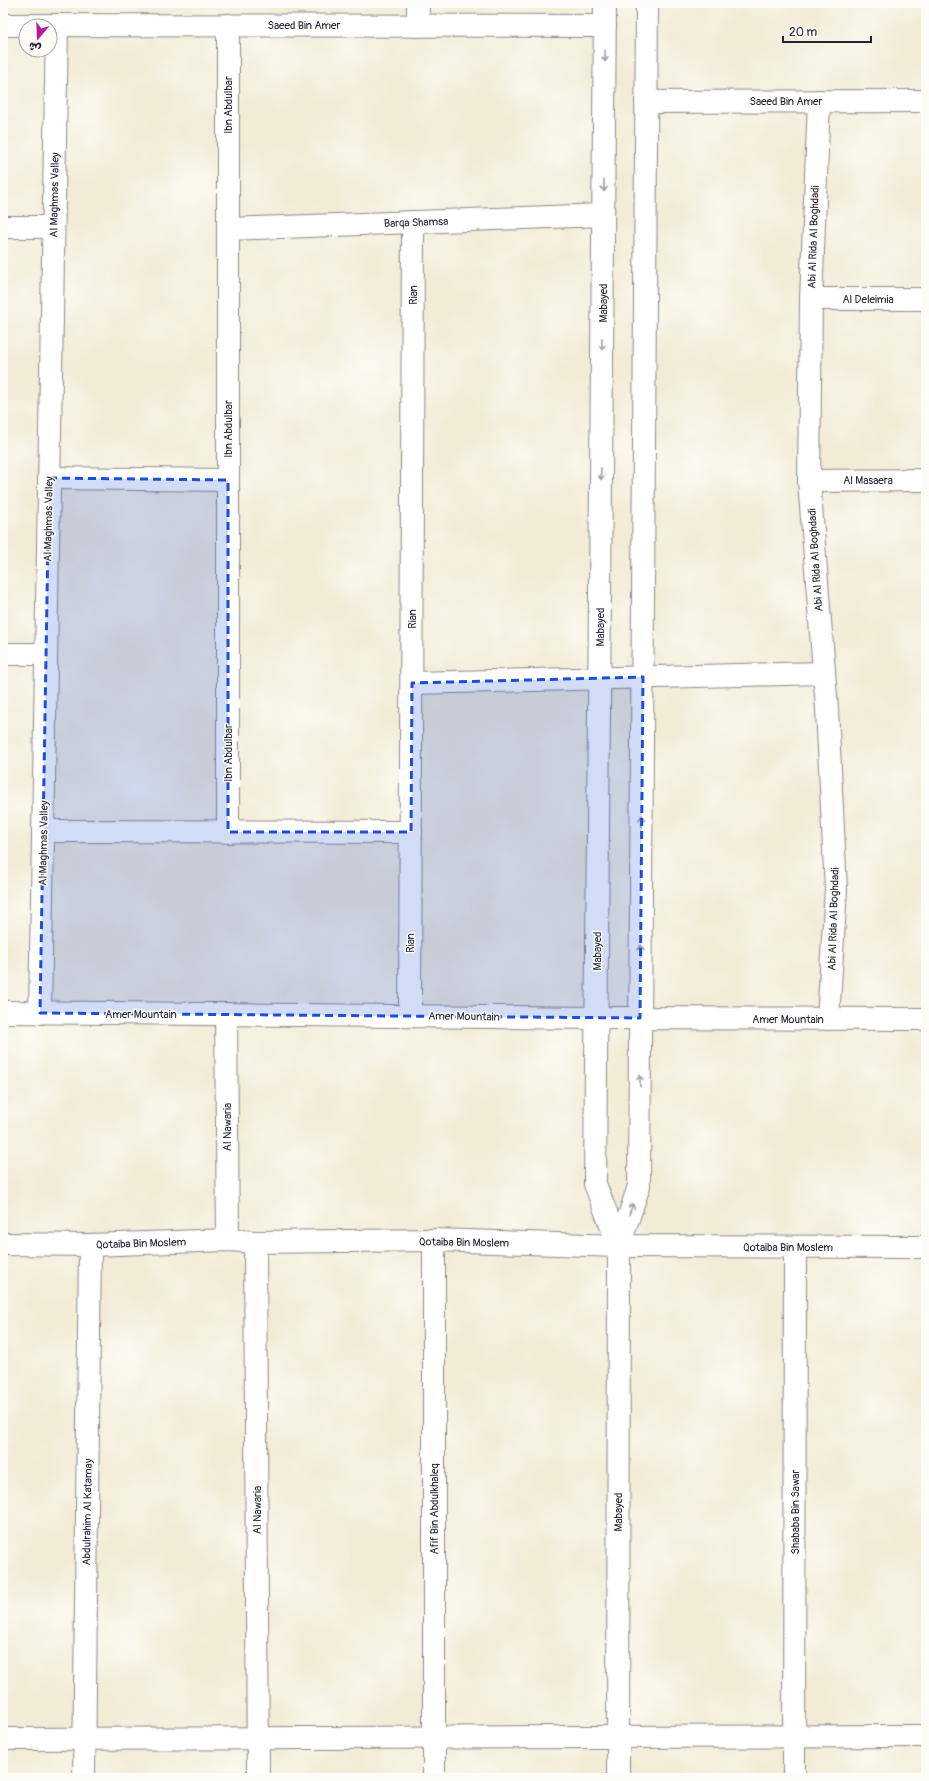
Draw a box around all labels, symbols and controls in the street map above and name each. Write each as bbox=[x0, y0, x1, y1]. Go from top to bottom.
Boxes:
north arrow bbox=[18, 18, 58, 58]
scale bar bbox=[783, 18, 871, 44]
street label: Saeed Bin Amer bbox=[268, 19, 341, 32]
text: 20 m bbox=[789, 25, 818, 40]
text: ش bbox=[27, 39, 43, 55]
one-way arrow bbox=[601, 49, 609, 62]
street label: Ibn Abdulbar bbox=[222, 76, 235, 134]
street label: Saeed Bin Amer bbox=[750, 95, 823, 108]
street label: Al Maghmas Valley bbox=[47, 152, 62, 238]
one-way arrow bbox=[600, 179, 608, 192]
street label: Abi Al Rida Al Boghdadi bbox=[805, 185, 822, 289]
street label: Barqa Shamsa bbox=[384, 215, 448, 230]
street label: Mabayed bbox=[597, 284, 610, 322]
street label: Rian bbox=[407, 285, 420, 305]
street label: Al Deleimia bbox=[842, 293, 894, 306]
one-way arrow bbox=[598, 337, 606, 350]
street label: Ibn Abdulbar bbox=[222, 400, 235, 458]
one-way arrow bbox=[597, 467, 605, 480]
street label: Al Masaera bbox=[843, 474, 893, 487]
street label: Al Maghmas Valley bbox=[41, 476, 56, 562]
street label: Abi Al Rida Al Boghdadi bbox=[805, 508, 826, 612]
street label: Mabayed bbox=[594, 608, 607, 646]
street label: Rian bbox=[406, 609, 419, 629]
street label: Ibn Abdulbar bbox=[222, 724, 235, 782]
street label: Al Maghmas Valley bbox=[36, 800, 51, 886]
one-way arrow bbox=[638, 815, 646, 828]
street label: Abi Al Rida Al Boghdadi bbox=[825, 867, 842, 971]
street label: Mabayed bbox=[591, 932, 604, 970]
street label: Rian bbox=[404, 933, 417, 953]
one-way arrow bbox=[637, 945, 645, 958]
street label: Amer Mountain bbox=[105, 1008, 177, 1021]
street label: Amer Mountain bbox=[428, 1009, 500, 1024]
street label: Amer Mountain bbox=[752, 1013, 824, 1026]
one-way arrow bbox=[636, 1075, 644, 1088]
street label: Al Nawaria bbox=[221, 1103, 234, 1151]
one-way arrow bbox=[628, 1204, 636, 1216]
street label: Qotaiba Bin Moslem bbox=[96, 1235, 187, 1252]
street label: Qotaiba Bin Moslem bbox=[419, 1235, 509, 1250]
street label: Qotaiba Bin Moslem bbox=[743, 1241, 833, 1254]
street label: Abdulrahim Al Katamay bbox=[80, 1458, 95, 1566]
street label: Afif Bin Abdulkhaleq bbox=[428, 1463, 441, 1555]
street label: Shababa Bin Sawar bbox=[789, 1470, 802, 1554]
street label: Al Nawaria bbox=[251, 1486, 264, 1534]
street label: Mabayed bbox=[612, 1493, 625, 1531]

